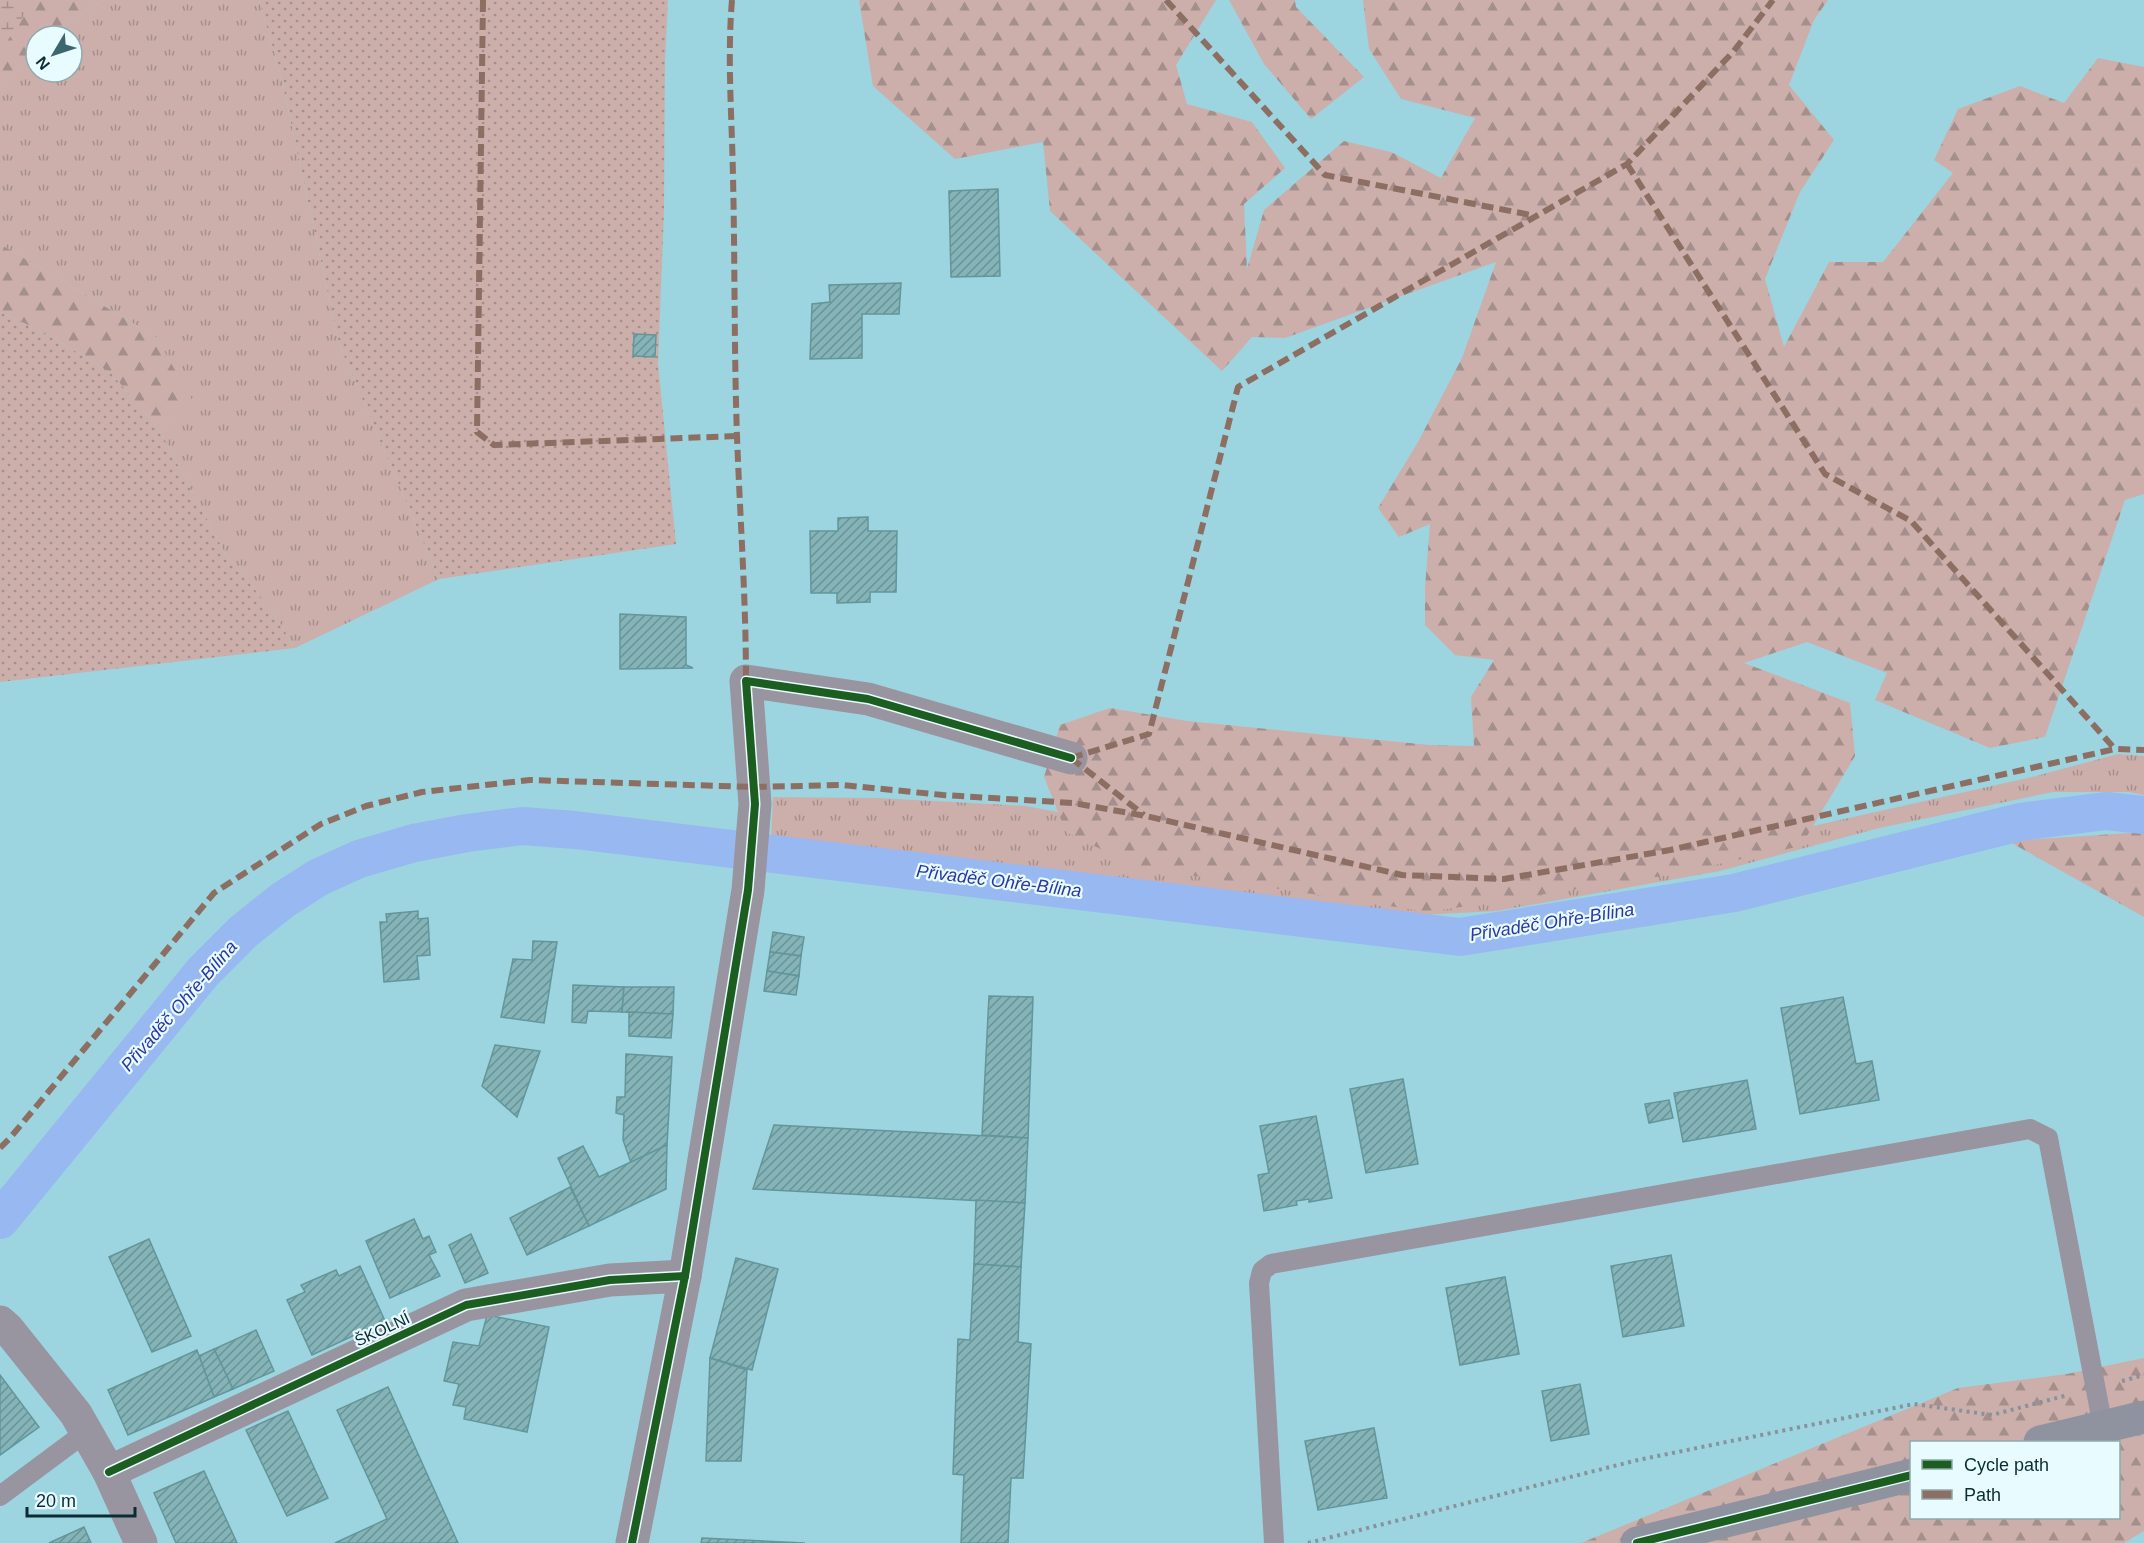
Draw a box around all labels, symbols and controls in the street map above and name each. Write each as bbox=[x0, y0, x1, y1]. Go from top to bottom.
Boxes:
north arrow bbox=[24, 24, 84, 84]
text: N bbox=[32, 53, 53, 73]
water label: Přivaděč Ohře-Bílina bbox=[915, 861, 1083, 901]
water label: Přivaděč Ohře-Bílina bbox=[1468, 899, 1636, 945]
water label: Přivaděč Ohře-Bílina bbox=[117, 937, 241, 1075]
street label: ŠKOLNÍ bbox=[352, 1308, 413, 1350]
legend bbox=[1910, 1441, 2120, 1519]
text: Cycle path bbox=[1964, 1455, 2049, 1475]
scale bar bbox=[27, 1480, 135, 1518]
text: Path bbox=[1964, 1485, 2001, 1505]
text: 20 m bbox=[36, 1491, 76, 1511]

